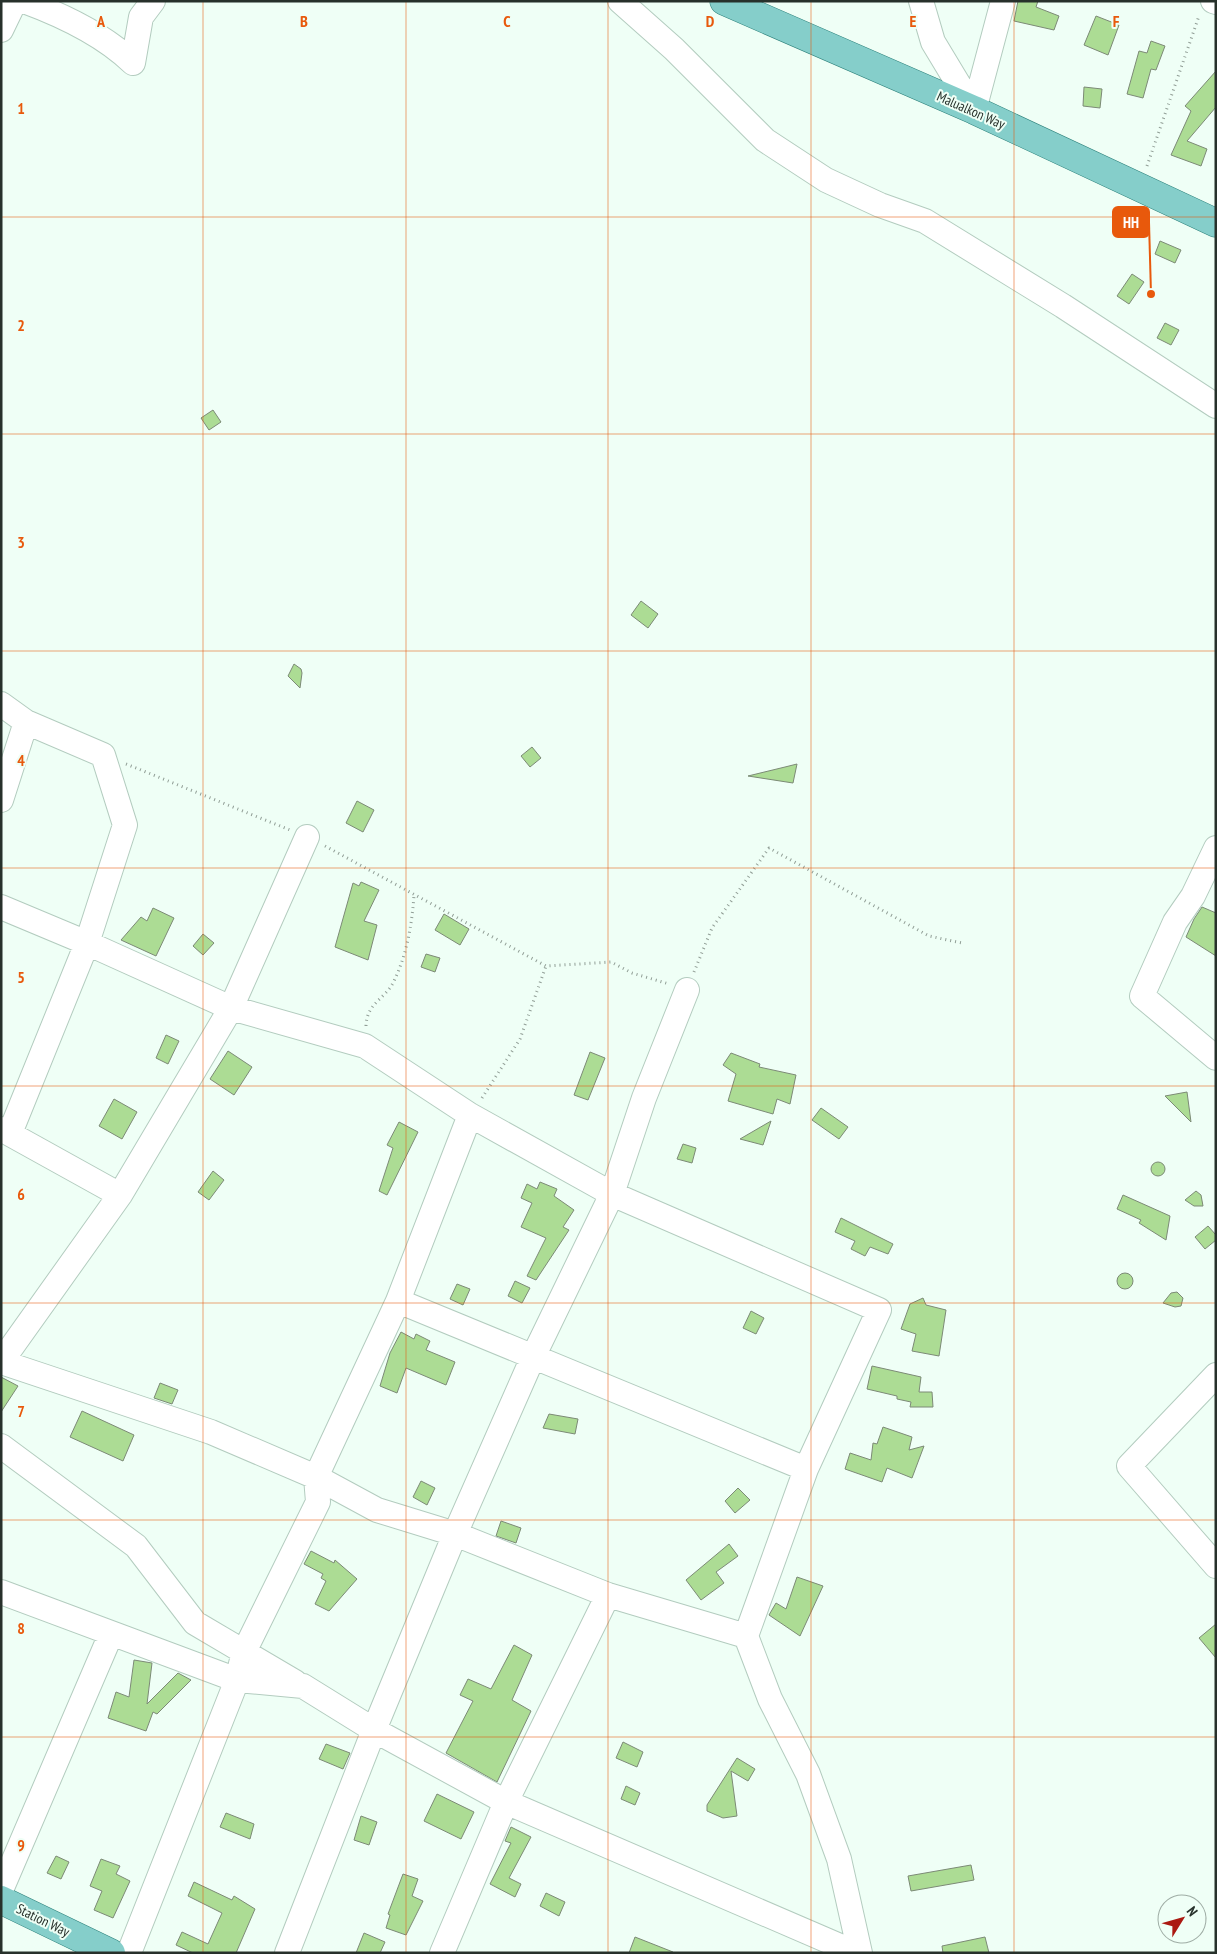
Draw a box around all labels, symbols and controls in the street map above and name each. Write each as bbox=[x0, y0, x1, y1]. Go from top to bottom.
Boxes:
text: A bbox=[96, 11, 106, 31]
text: B bbox=[300, 11, 308, 31]
text: C bbox=[503, 11, 511, 31]
text: D bbox=[706, 11, 715, 31]
text: E bbox=[910, 11, 917, 31]
text: F bbox=[1113, 11, 1120, 31]
street label: Malualkon Way bbox=[934, 87, 1009, 133]
text: 1 bbox=[17, 98, 25, 118]
callout: HH bbox=[1113, 207, 1149, 237]
text: HH bbox=[1123, 213, 1139, 232]
text: 2 bbox=[17, 315, 25, 335]
text: 3 bbox=[17, 532, 25, 552]
text: 4 bbox=[17, 750, 25, 770]
text: 5 bbox=[17, 967, 25, 987]
text: 6 bbox=[17, 1184, 25, 1204]
text: 7 bbox=[17, 1401, 25, 1421]
text: 8 bbox=[17, 1618, 25, 1638]
text: 9 bbox=[17, 1835, 25, 1855]
north arrow bbox=[1157, 1894, 1207, 1944]
street label: Station Way bbox=[13, 1899, 73, 1941]
text: N bbox=[1183, 1903, 1202, 1920]

